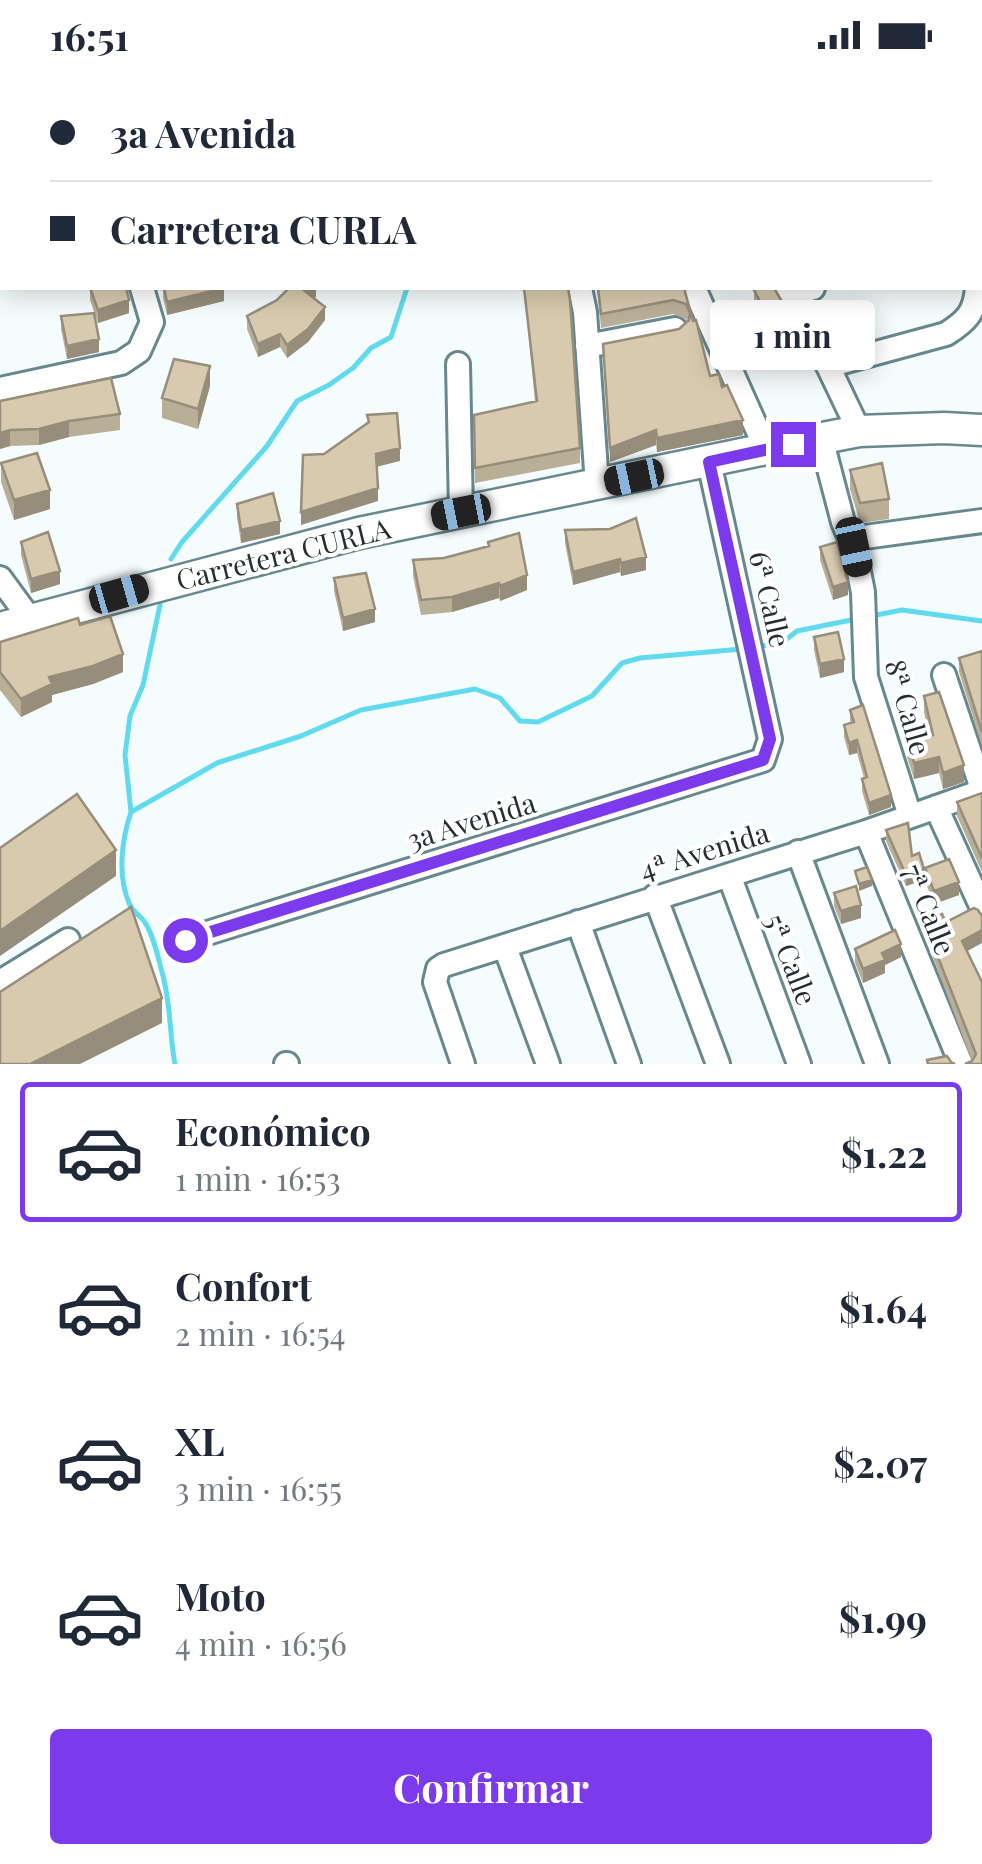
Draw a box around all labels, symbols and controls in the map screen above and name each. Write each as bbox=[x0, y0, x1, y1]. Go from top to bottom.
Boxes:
text: 16:51 bbox=[50, 10, 129, 61]
text: 3a Avenida bbox=[110, 107, 296, 158]
text: Carretera CURLA bbox=[110, 203, 417, 254]
callout: 1 min bbox=[710, 299, 876, 369]
text: 1 min bbox=[753, 313, 832, 356]
route end bbox=[771, 422, 816, 467]
car bbox=[602, 456, 666, 498]
car bbox=[429, 492, 493, 532]
street label: Carretera CURLA bbox=[172, 508, 394, 597]
car bbox=[833, 515, 875, 579]
street label: 6ª Calle bbox=[742, 547, 800, 651]
car bbox=[86, 571, 152, 617]
street label: 8ª Calle bbox=[878, 655, 940, 759]
street label: 3a Avenida bbox=[402, 783, 540, 857]
street label: 4ª Avenida bbox=[635, 813, 773, 887]
street label: 7ª Calle bbox=[895, 858, 965, 960]
street label: 5ª Calle bbox=[758, 908, 826, 1010]
route start bbox=[163, 918, 208, 963]
text: Económico bbox=[175, 1105, 371, 1156]
icon: car bbox=[55, 1107, 145, 1197]
text: $1.22 bbox=[841, 1127, 927, 1178]
text: 1 min · 16:53 bbox=[175, 1156, 341, 1199]
text: Confort bbox=[175, 1260, 312, 1311]
icon: car bbox=[55, 1262, 145, 1352]
text: $1.64 bbox=[839, 1282, 927, 1333]
text: 2 min · 16:54 bbox=[175, 1311, 346, 1354]
text: XL bbox=[175, 1415, 224, 1466]
icon: car bbox=[55, 1417, 145, 1507]
text: $2.07 bbox=[833, 1437, 927, 1488]
text: 3 min · 16:55 bbox=[175, 1466, 342, 1509]
text: Moto bbox=[175, 1570, 266, 1621]
icon: car bbox=[55, 1572, 145, 1662]
text: $1.99 bbox=[839, 1592, 927, 1643]
text: 4 min · 16:56 bbox=[175, 1621, 347, 1664]
button: Confirmar bbox=[50, 1729, 932, 1844]

